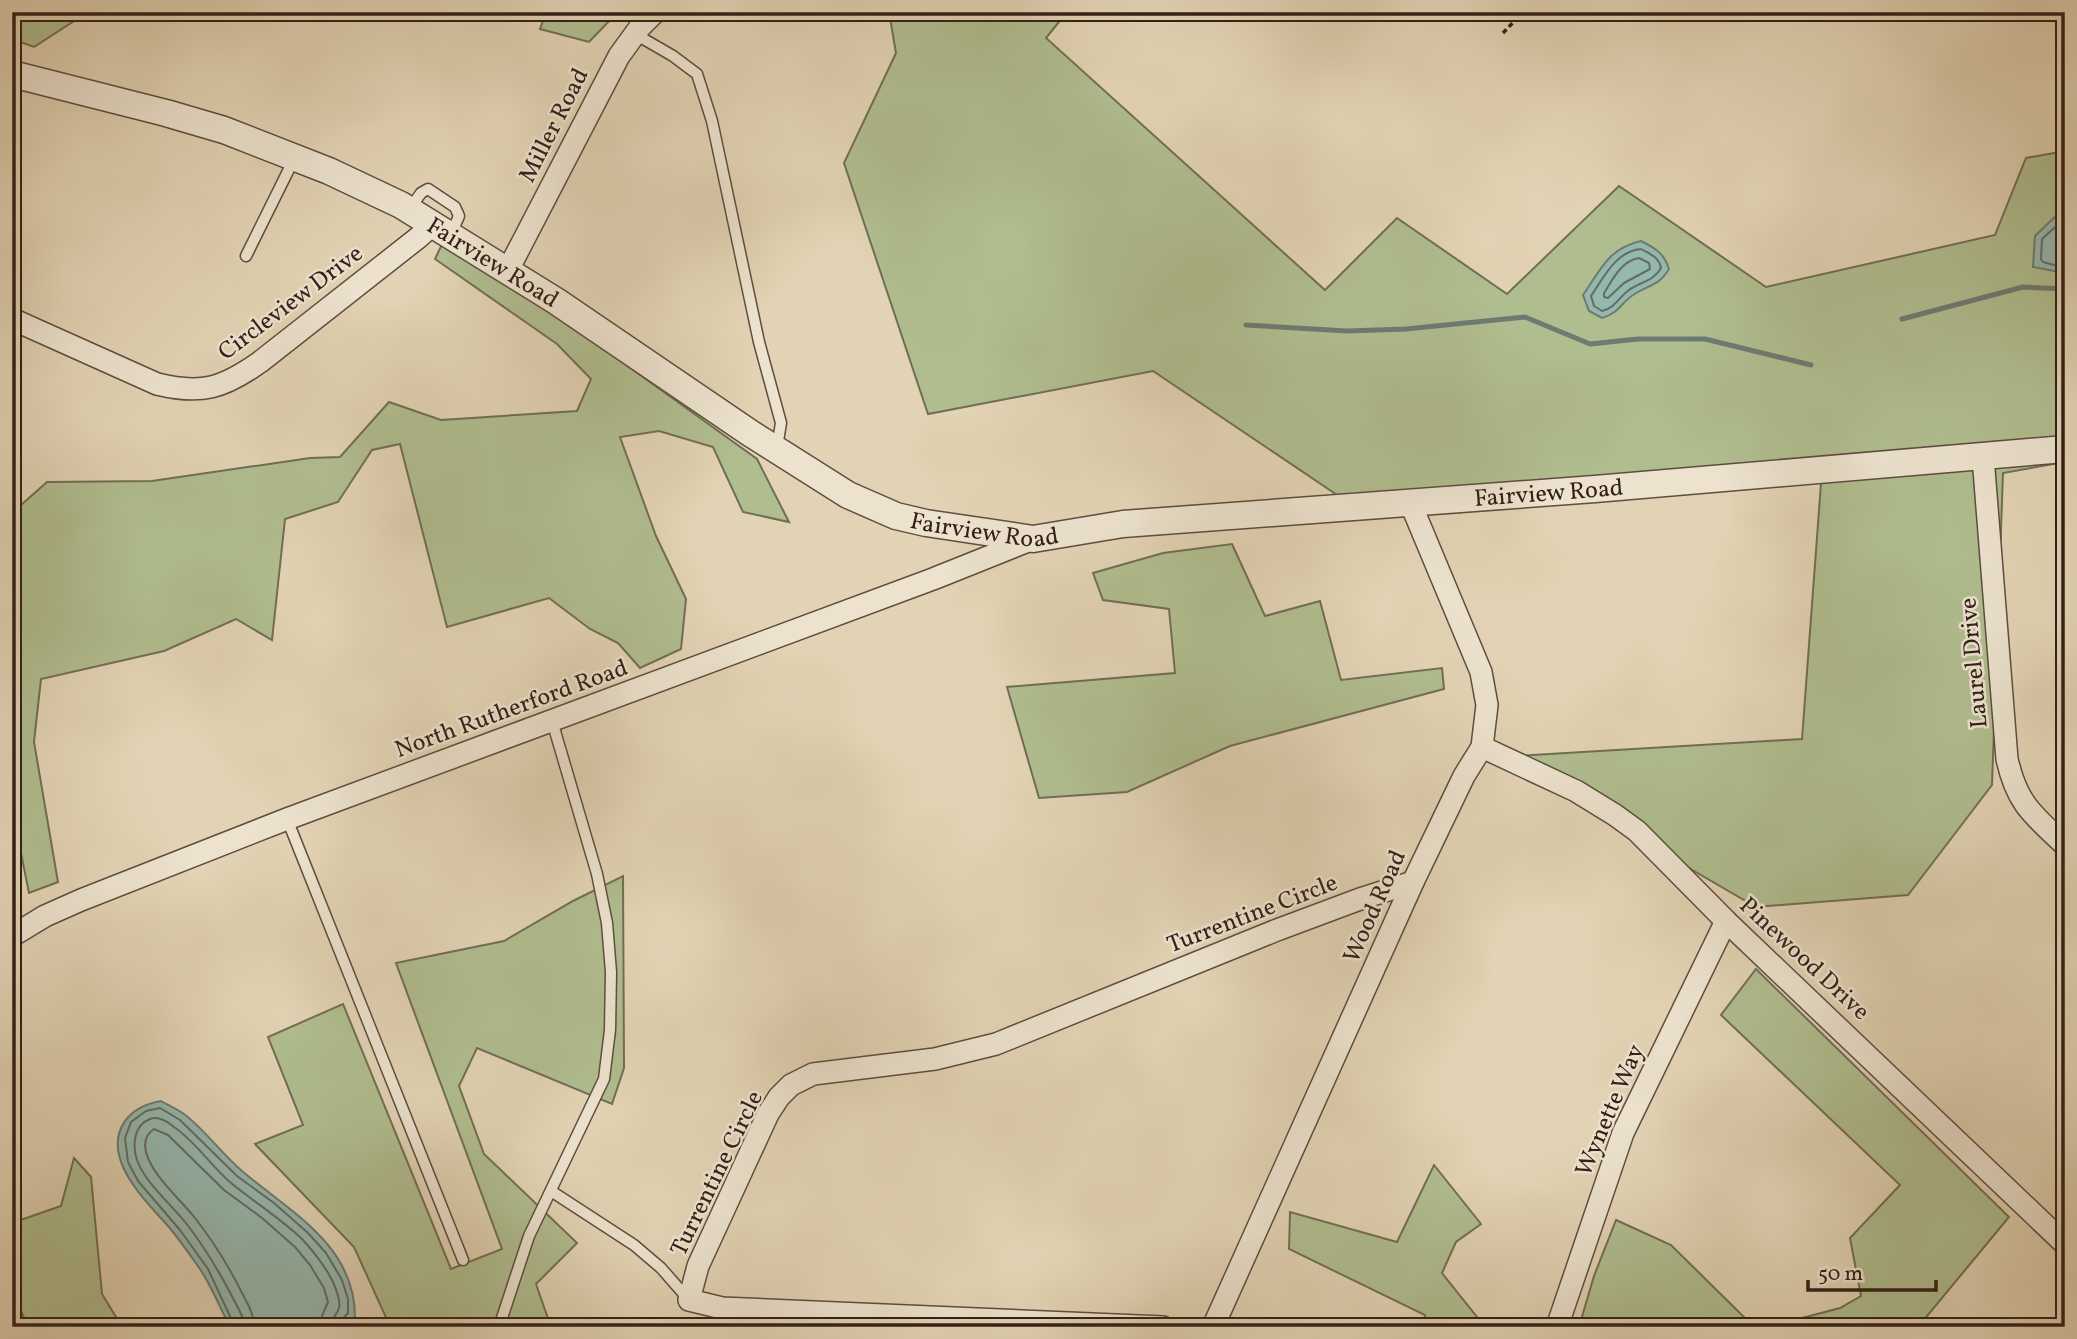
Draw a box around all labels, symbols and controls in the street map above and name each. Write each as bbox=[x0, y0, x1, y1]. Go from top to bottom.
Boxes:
street label: Miller Road bbox=[511, 63, 598, 189]
street label: Fairview Road bbox=[420, 210, 565, 318]
street label: Circleview Drive bbox=[212, 238, 371, 369]
street label: Fairview Road bbox=[1473, 472, 1625, 517]
street label: Fairview Road bbox=[907, 505, 1062, 558]
street label: Laurel Drive bbox=[1952, 596, 1998, 730]
street label: North Rutherford Road bbox=[390, 652, 633, 768]
street label: Wood Road bbox=[1336, 845, 1416, 969]
street label: Turrentine Circle bbox=[1163, 867, 1343, 963]
street label: Pinewood Drive bbox=[1731, 890, 1876, 1029]
street label: Wynette Way bbox=[1568, 1040, 1654, 1182]
street label: Turrentine Circle bbox=[663, 1086, 773, 1262]
scale bar bbox=[1808, 1248, 1935, 1292]
text: 50 m bbox=[1818, 1260, 1863, 1289]

